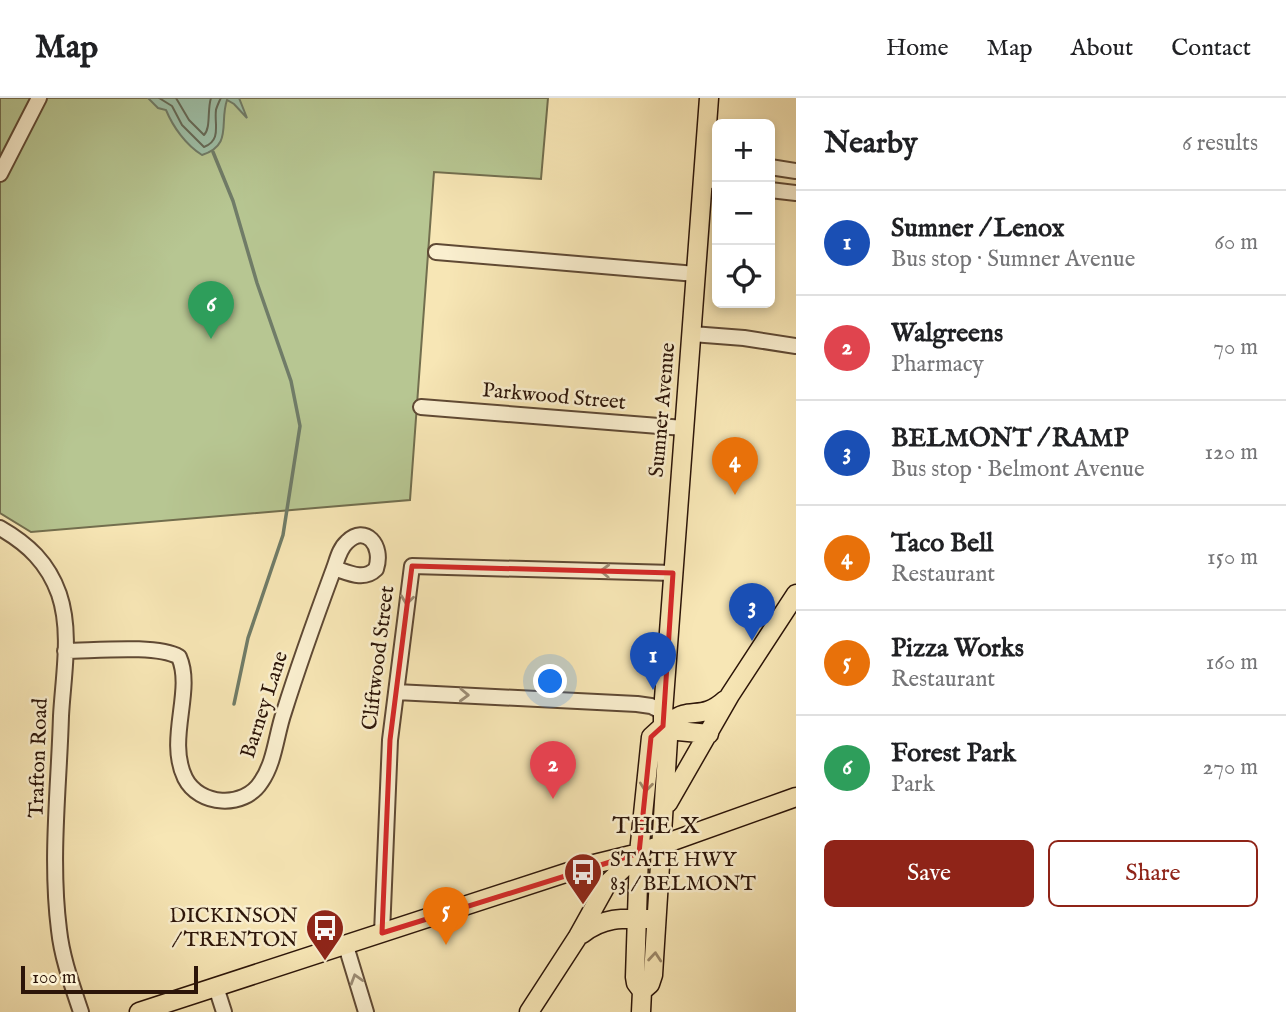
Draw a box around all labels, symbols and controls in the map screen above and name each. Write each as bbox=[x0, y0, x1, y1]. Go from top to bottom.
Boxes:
text: Map bbox=[35, 27, 98, 69]
text: Home bbox=[886, 33, 949, 64]
text: Map bbox=[987, 33, 1033, 64]
text: About bbox=[1071, 33, 1133, 64]
text: Contact bbox=[1171, 33, 1251, 64]
map controls bbox=[712, 119, 775, 308]
button: + bbox=[712, 119, 775, 182]
text: Nearby bbox=[824, 125, 917, 163]
text: 6 results bbox=[1182, 129, 1258, 158]
button: − bbox=[712, 182, 775, 245]
text: Sumner / Lenox bbox=[891, 212, 1064, 245]
text: 1 bbox=[843, 228, 851, 257]
text: 60 m bbox=[1214, 228, 1258, 257]
button: locate bbox=[712, 245, 775, 308]
text: Bus stop · Sumner Avenue bbox=[891, 245, 1135, 274]
pin: 6 bbox=[188, 281, 234, 339]
text: Walgreens bbox=[891, 317, 1003, 350]
text: 2 bbox=[842, 333, 852, 362]
text: 70 m bbox=[1213, 333, 1258, 362]
street label: Sumner Avenue bbox=[644, 341, 682, 479]
text: Pharmacy bbox=[891, 350, 984, 379]
street label: Parkwood Street bbox=[481, 377, 627, 417]
text: BELMONT / RAMP bbox=[891, 422, 1128, 455]
pin: 4 bbox=[712, 437, 758, 495]
text: 3 bbox=[843, 438, 851, 467]
text: 120 m bbox=[1205, 438, 1258, 467]
text: Bus stop · Belmont Avenue bbox=[891, 455, 1145, 484]
text: Taco Bell bbox=[891, 527, 993, 560]
text: 4 bbox=[841, 543, 853, 572]
text: 150 m bbox=[1207, 543, 1258, 572]
text: Restaurant bbox=[891, 560, 995, 589]
one-way arrow bbox=[599, 564, 610, 579]
pin: 3 bbox=[729, 583, 775, 641]
street label: Cliftwood Street bbox=[357, 584, 401, 732]
one-way arrow bbox=[400, 594, 415, 606]
pin: 1 bbox=[630, 632, 676, 690]
text: Pizza Works bbox=[891, 632, 1024, 665]
street label: Barney Lane bbox=[235, 648, 295, 762]
text: 5 bbox=[843, 648, 851, 677]
text: 160 m bbox=[1206, 648, 1258, 677]
your location bbox=[533, 664, 567, 698]
text: Restaurant bbox=[891, 665, 995, 694]
one-way arrow bbox=[459, 688, 470, 703]
street label: Trafton Road bbox=[23, 697, 55, 818]
text: Forest Park bbox=[891, 737, 1016, 770]
pin: 2 bbox=[530, 741, 576, 799]
text: 6 bbox=[842, 753, 852, 782]
text: 270 m bbox=[1203, 753, 1258, 782]
text: Park bbox=[891, 770, 935, 799]
one-way arrow bbox=[638, 781, 653, 792]
district label: THE X bbox=[612, 811, 702, 842]
button: Save bbox=[824, 840, 1034, 907]
button: Share bbox=[1048, 840, 1258, 907]
place label: STATE HWY 83 / BELMONT bbox=[610, 847, 757, 898]
bus stop icon: STATE HWY 83 / BELMONT bbox=[562, 851, 604, 906]
pin: 5 bbox=[423, 887, 469, 945]
place label: DICKINSON / TRENTON bbox=[169, 903, 298, 954]
bus stop icon: DICKINSON / TRENTON bbox=[304, 907, 346, 962]
one-way arrow bbox=[647, 951, 662, 962]
scale bar bbox=[21, 963, 198, 995]
text: 100 m bbox=[32, 966, 76, 990]
one-way arrow bbox=[350, 973, 364, 986]

